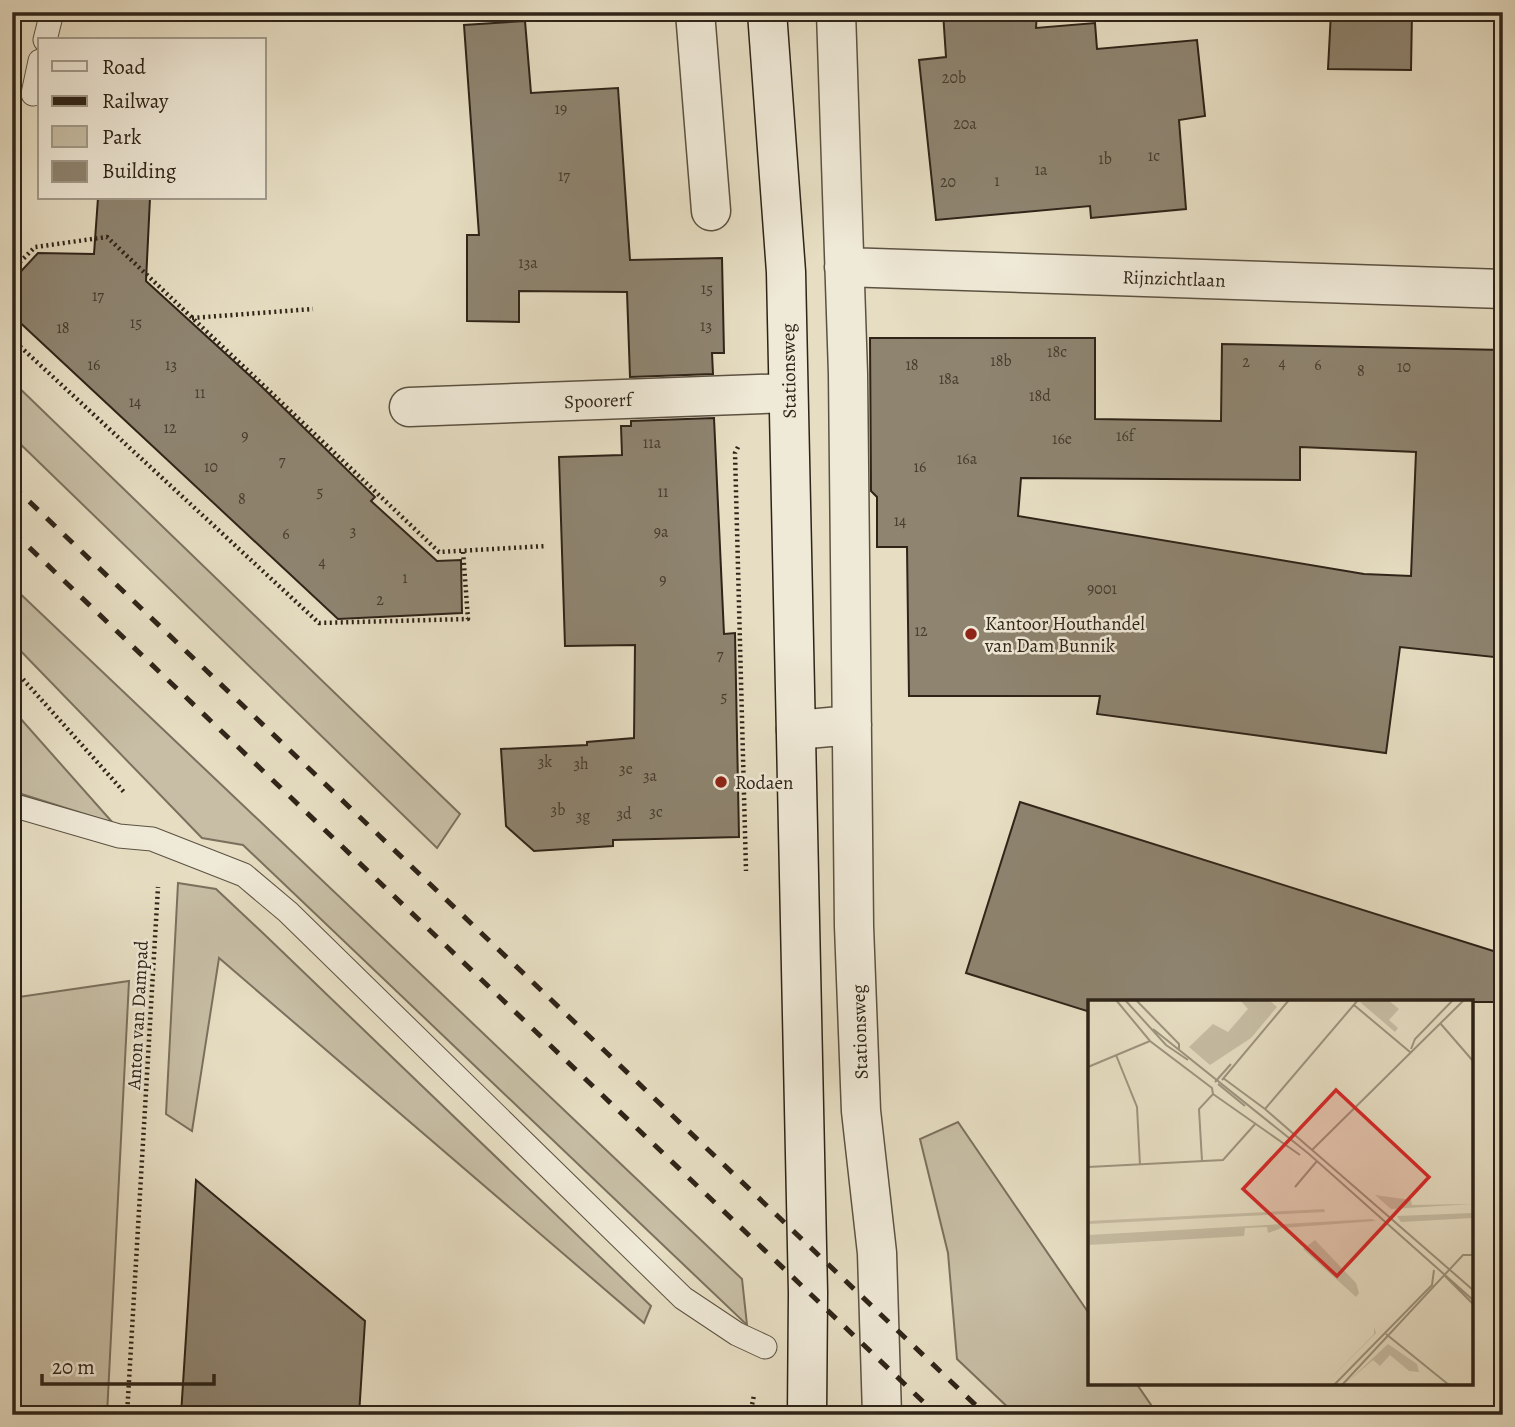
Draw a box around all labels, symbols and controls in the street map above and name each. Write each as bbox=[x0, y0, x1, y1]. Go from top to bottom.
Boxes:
legend bbox=[38, 38, 266, 200]
text: Road bbox=[102, 53, 146, 81]
house number: 20b bbox=[942, 67, 966, 89]
text: Railway bbox=[102, 87, 169, 115]
house number: 19 bbox=[555, 98, 567, 120]
house number: 20a bbox=[953, 113, 977, 135]
text: Park bbox=[102, 123, 142, 151]
house number: 1c bbox=[1148, 145, 1160, 167]
house number: 1b bbox=[1098, 148, 1112, 170]
text: Building bbox=[102, 157, 177, 185]
house number: 1a bbox=[1035, 159, 1048, 181]
house number: 17 bbox=[558, 165, 570, 187]
house number: 1 bbox=[994, 170, 1000, 192]
house number: 20 bbox=[940, 171, 956, 193]
house number: 13a bbox=[518, 252, 538, 274]
street label: Rijnzichtlaan bbox=[1122, 264, 1226, 294]
house number: 15 bbox=[701, 278, 713, 300]
house number: 17 bbox=[92, 285, 104, 307]
house number: 15 bbox=[130, 312, 142, 334]
house number: 13 bbox=[700, 315, 712, 337]
house number: 18 bbox=[56, 317, 70, 339]
street label: Stationsweg bbox=[775, 323, 803, 419]
house number: 18c bbox=[1047, 341, 1067, 363]
house number: 18b bbox=[990, 350, 1012, 372]
house number: 2 bbox=[1242, 351, 1250, 373]
house number: 4 bbox=[1278, 352, 1286, 374]
house number: 16 bbox=[88, 354, 100, 376]
house number: 13 bbox=[165, 354, 177, 376]
house number: 18 bbox=[905, 354, 919, 376]
house number: 6 bbox=[1314, 354, 1322, 376]
house number: 10 bbox=[1397, 356, 1411, 378]
house number: 8 bbox=[1357, 360, 1365, 382]
house number: 18a bbox=[939, 368, 960, 390]
house number: 11 bbox=[195, 382, 206, 404]
house number: 18d bbox=[1029, 385, 1051, 407]
street label: Spoorerf bbox=[564, 387, 635, 415]
house number: 14 bbox=[129, 391, 141, 413]
house number: 12 bbox=[163, 417, 177, 439]
house number: 9 bbox=[241, 425, 249, 447]
house number: 16f bbox=[1116, 425, 1137, 447]
house number: 16e bbox=[1052, 428, 1072, 450]
house number: 11a bbox=[643, 432, 662, 454]
house number: 16a bbox=[957, 448, 978, 470]
house number: 7 bbox=[279, 450, 286, 472]
house number: 10 bbox=[204, 456, 218, 478]
house number: 16 bbox=[914, 456, 926, 478]
house number: 5 bbox=[317, 481, 324, 503]
house number: 11 bbox=[658, 481, 669, 503]
house number: 8 bbox=[238, 488, 246, 510]
house number: 14 bbox=[894, 510, 906, 532]
house number: 3 bbox=[350, 520, 356, 542]
house number: 9a bbox=[654, 521, 669, 543]
house number: 6 bbox=[282, 523, 290, 545]
house number: 4 bbox=[318, 551, 326, 573]
house number: 1 bbox=[402, 567, 408, 589]
house number: 9 bbox=[659, 569, 667, 591]
house number: 9001 bbox=[1087, 578, 1117, 600]
house number: 2 bbox=[376, 589, 384, 611]
place label: Kantoor Houthandel van Dam Bunnik bbox=[984, 611, 1145, 659]
house number: 12 bbox=[914, 620, 928, 642]
marker: Kantoor Houthandel van Dam Bunnik bbox=[963, 626, 979, 642]
house number: 7 bbox=[717, 644, 724, 666]
house number: 5 bbox=[721, 686, 728, 708]
house number: 3k bbox=[538, 751, 552, 773]
house number: 3h bbox=[573, 753, 589, 775]
house number: 3e bbox=[619, 758, 633, 780]
house number: 3a bbox=[643, 765, 658, 787]
place label: Rodaen bbox=[735, 770, 793, 796]
marker: Rodaen bbox=[713, 774, 729, 790]
house number: 3b bbox=[551, 799, 565, 821]
house number: 3c bbox=[649, 801, 663, 823]
house number: 3d bbox=[616, 803, 632, 825]
house number: 3g bbox=[576, 805, 590, 827]
street label: Anton van Dampad bbox=[121, 939, 155, 1091]
street label: Stationsweg bbox=[845, 983, 875, 1080]
inset map bbox=[1088, 1000, 1473, 1385]
scale bar bbox=[42, 1343, 214, 1387]
text: 20 m bbox=[52, 1353, 95, 1381]

